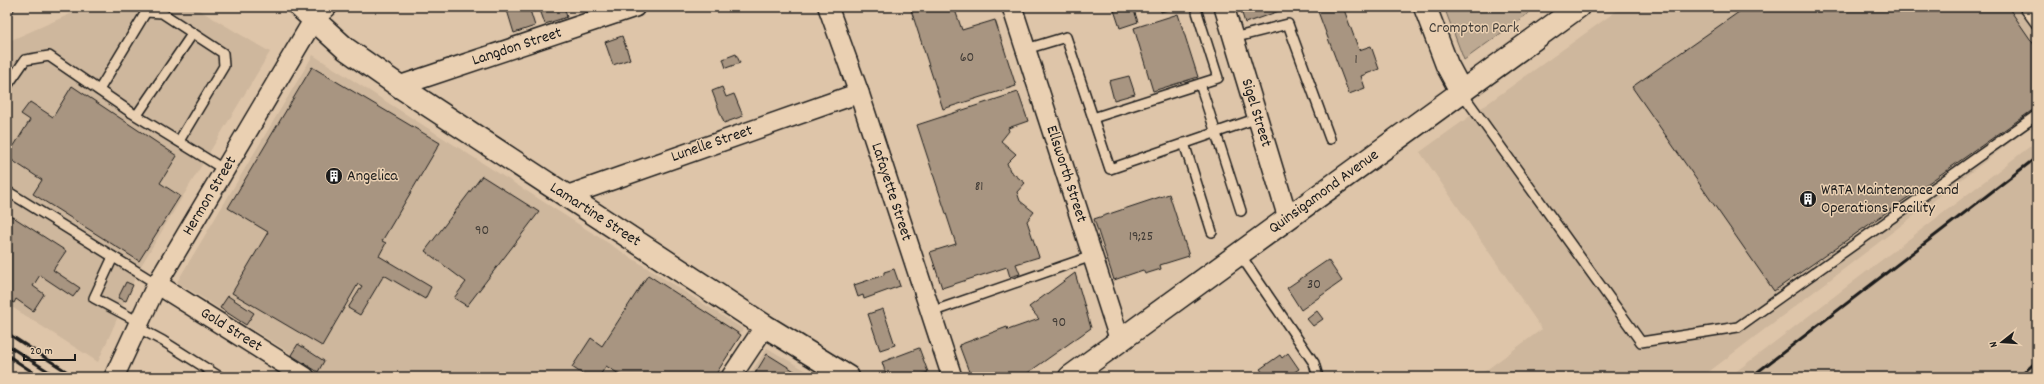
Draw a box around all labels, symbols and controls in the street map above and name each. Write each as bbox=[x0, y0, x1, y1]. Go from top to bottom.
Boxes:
park label: Crompton Park bbox=[1429, 17, 1519, 40]
street label: Langdon Street bbox=[469, 22, 565, 72]
house number: 60 bbox=[960, 48, 974, 68]
house number: 1 bbox=[1354, 50, 1358, 70]
street label: Sigel Street bbox=[1235, 76, 1277, 150]
street label: Lunelle Street bbox=[668, 119, 756, 169]
street label: Ellsworth Street bbox=[1039, 123, 1093, 226]
street label: Lafayette Street bbox=[864, 140, 918, 244]
street label: Quinsigamond Avenue bbox=[1264, 144, 1384, 240]
street label: Hermon Street bbox=[177, 152, 243, 240]
place label: Angelica bbox=[347, 165, 398, 188]
building icon: Angelica bbox=[324, 166, 344, 186]
street label: Lamartine Street bbox=[545, 177, 645, 253]
house number: 81 bbox=[975, 177, 983, 197]
place label: WRTA Maintenance and Operations Facility bbox=[1821, 179, 1959, 220]
building icon: WRTA Maintenance and Operations Facility bbox=[1798, 189, 1818, 209]
house number: 90 bbox=[475, 221, 489, 241]
house number: 19;25 bbox=[1129, 227, 1153, 247]
house number: 30 bbox=[1307, 275, 1321, 295]
street label: Gold Street bbox=[196, 302, 266, 358]
house number: 90 bbox=[1052, 313, 1066, 333]
north arrow bbox=[1982, 322, 2022, 362]
scale bar bbox=[24, 336, 75, 362]
text: N bbox=[1986, 339, 2003, 349]
text: 20 m bbox=[30, 343, 53, 360]

